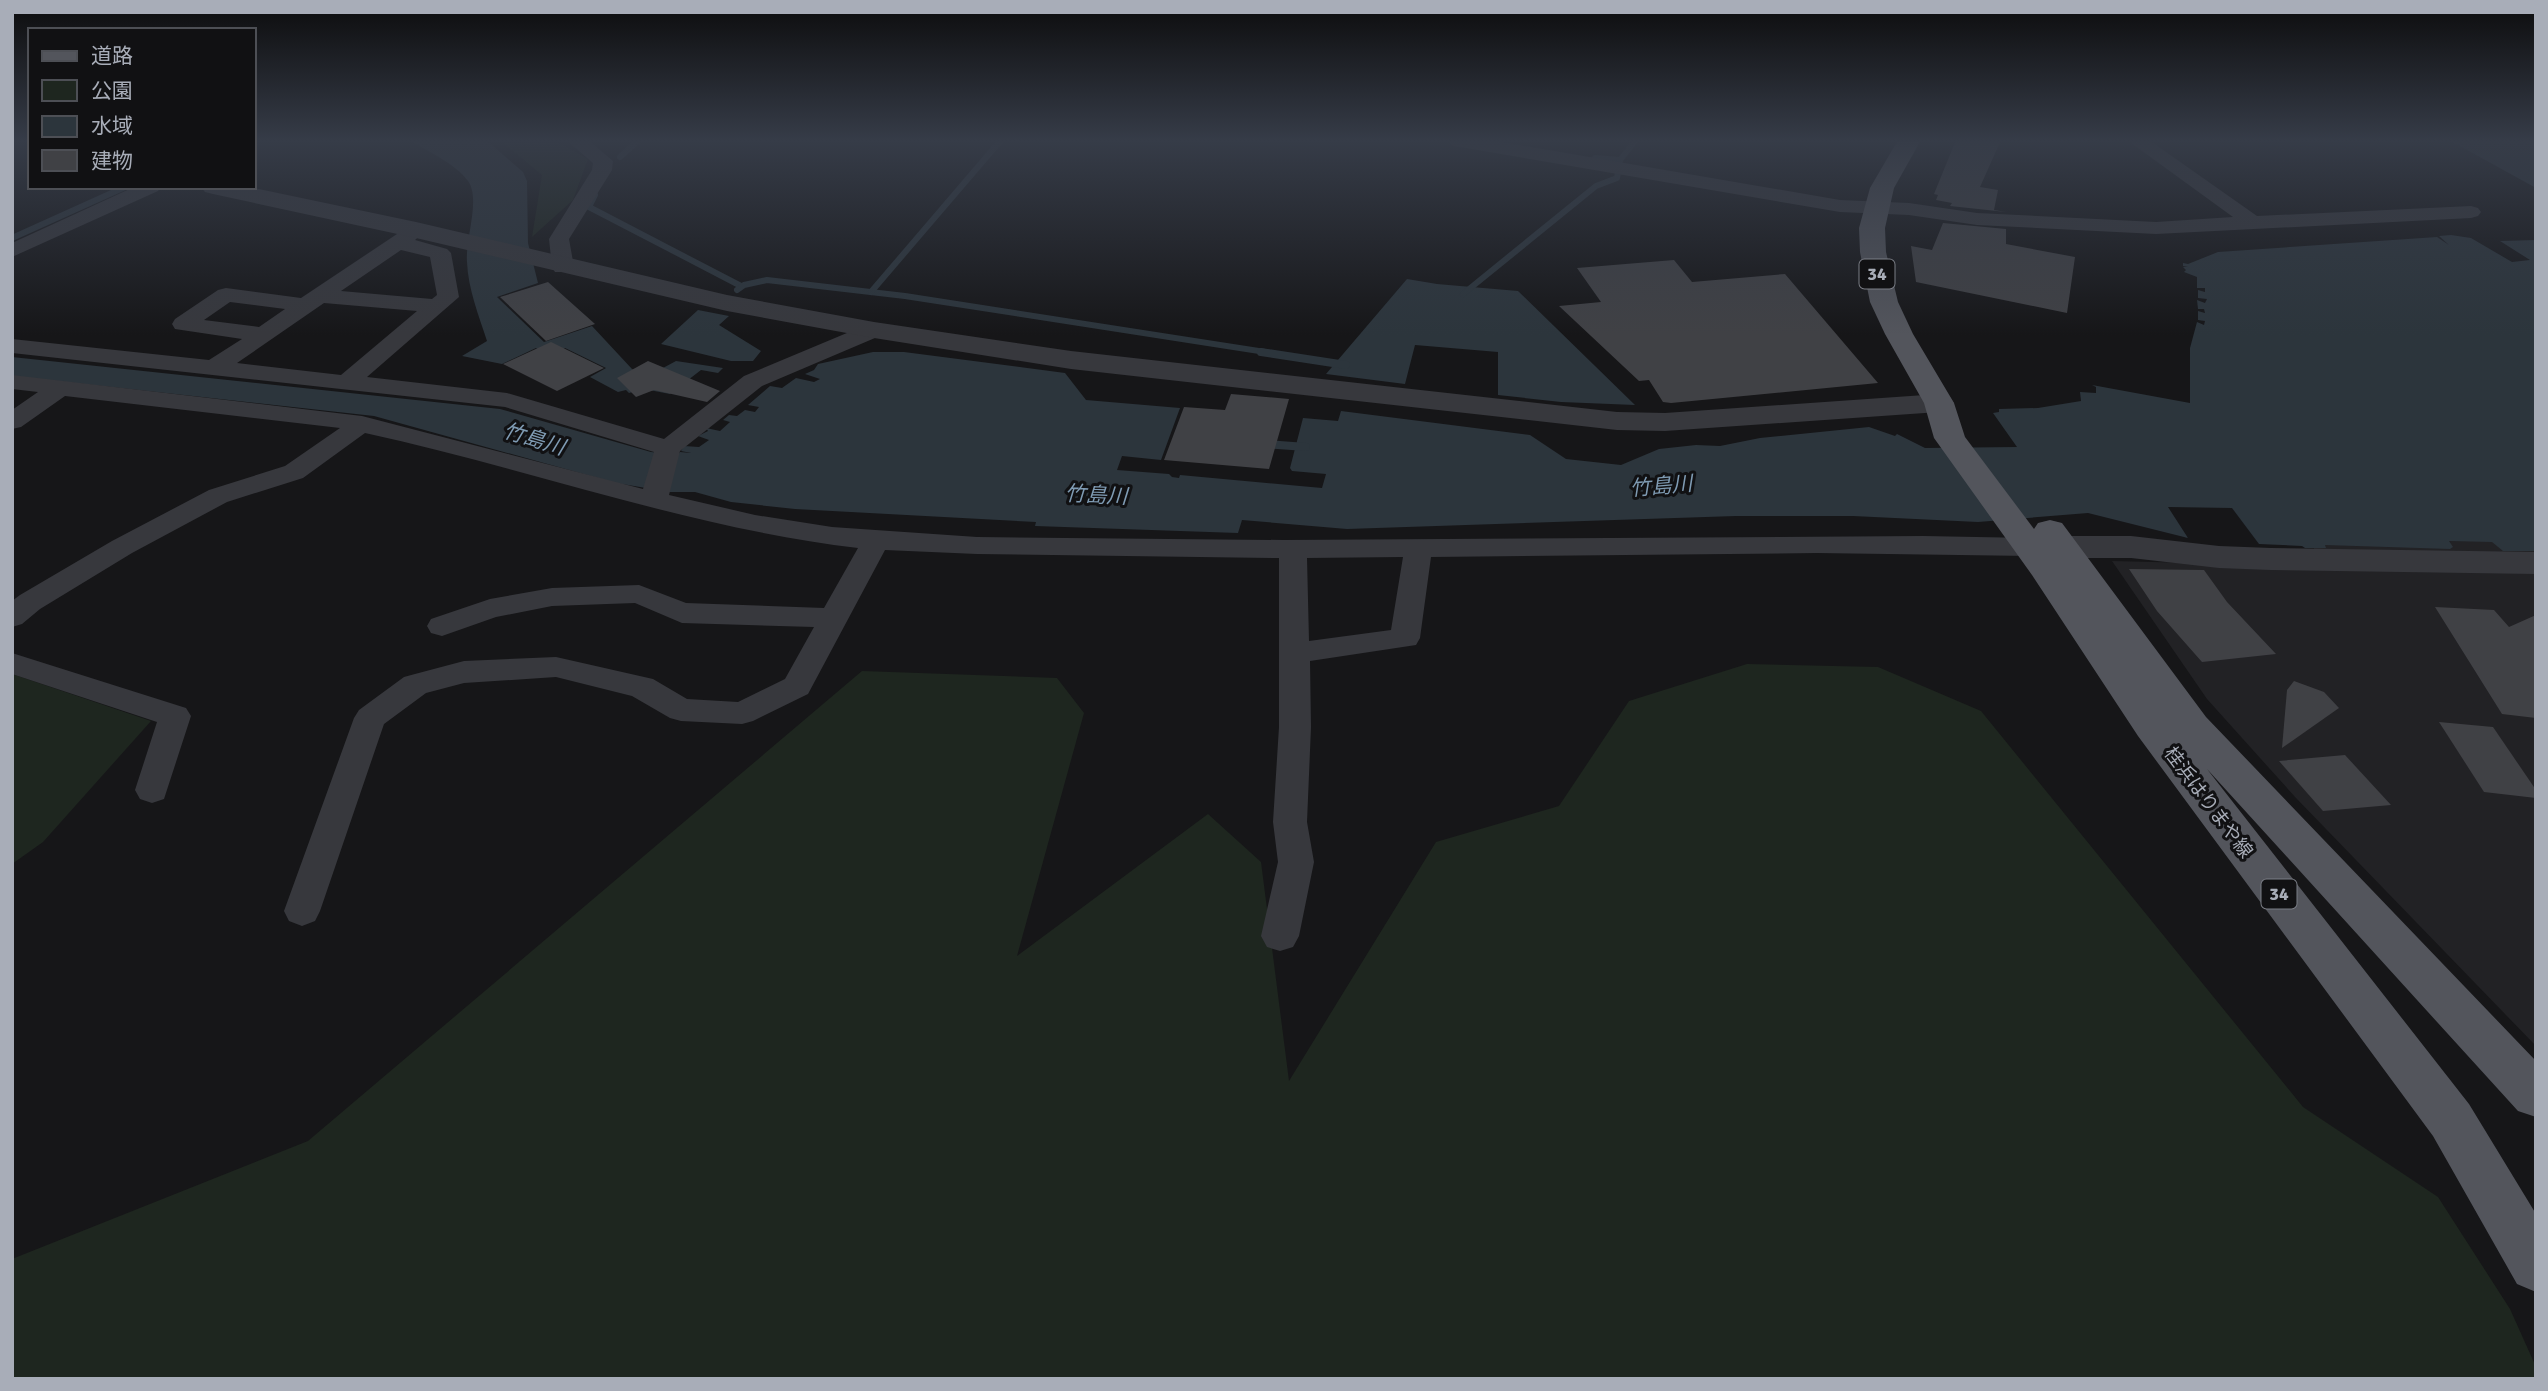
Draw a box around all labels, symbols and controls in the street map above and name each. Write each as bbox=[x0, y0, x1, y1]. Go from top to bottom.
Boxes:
legend bbox=[28, 28, 256, 189]
text: 道路 bbox=[91, 43, 133, 69]
text: 公園 bbox=[91, 78, 133, 104]
text: 水域 bbox=[91, 113, 133, 139]
text: 建物 bbox=[91, 148, 133, 174]
road number: 34 bbox=[1860, 260, 1895, 288]
water label: 竹島川 bbox=[500, 417, 570, 461]
water label: 竹島川 bbox=[1628, 470, 1696, 502]
water label: 竹島川 bbox=[1064, 480, 1130, 510]
street label: 桂浜はりまや線 bbox=[2159, 742, 2258, 863]
road number: 34 bbox=[2262, 880, 2296, 908]

